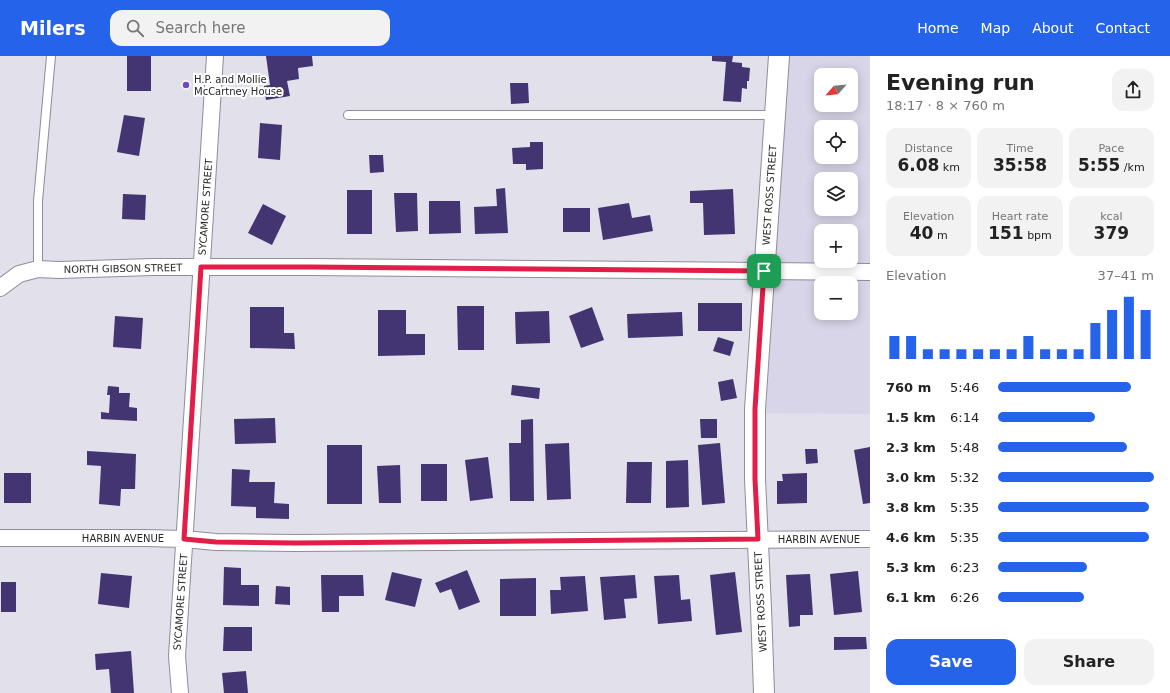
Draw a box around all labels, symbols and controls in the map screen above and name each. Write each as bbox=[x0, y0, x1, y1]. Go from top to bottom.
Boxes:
search box bbox=[110, 10, 390, 46]
text: Milers bbox=[20, 17, 86, 39]
icon: search bbox=[124, 17, 146, 39]
text: Search here bbox=[156, 19, 246, 37]
text: Home bbox=[917, 20, 959, 36]
text: Map bbox=[981, 20, 1010, 36]
text: About bbox=[1032, 20, 1074, 36]
text: Contact bbox=[1096, 20, 1150, 36]
north arrow bbox=[814, 68, 858, 112]
map controls bbox=[814, 68, 858, 320]
button: share bbox=[1112, 69, 1154, 111]
text: Evening run bbox=[886, 70, 1035, 95]
place label: H.P. and Mollie McCartney House bbox=[194, 74, 282, 97]
marker: H.P. and Mollie McCartney House bbox=[181, 80, 191, 90]
text: 18:17 · 8 × 760 m bbox=[886, 98, 1005, 113]
button: locate bbox=[814, 120, 858, 164]
text: Distance bbox=[905, 142, 953, 155]
text: Time bbox=[1007, 142, 1033, 155]
text: Pace bbox=[1098, 142, 1124, 155]
street label: WEST ROSS STREET bbox=[761, 144, 779, 246]
text: 6.08 bbox=[897, 155, 939, 175]
text: 35:58 bbox=[993, 155, 1047, 175]
text: 5:55 bbox=[1078, 155, 1120, 175]
street label: SYCAMORE STREET bbox=[197, 157, 214, 256]
text: km bbox=[939, 161, 960, 174]
text: /km bbox=[1120, 161, 1145, 174]
button: layers bbox=[814, 172, 858, 216]
text: Elevation bbox=[903, 210, 954, 223]
text: Heart rate bbox=[992, 210, 1048, 223]
text: kcal bbox=[1100, 210, 1122, 223]
text: 40 bbox=[910, 223, 933, 243]
text: 151 bbox=[988, 223, 1024, 243]
text: 379 bbox=[1094, 223, 1129, 243]
button: + bbox=[814, 224, 858, 268]
text: m bbox=[933, 229, 948, 242]
text: bpm bbox=[1024, 229, 1052, 242]
pin bbox=[747, 254, 781, 288]
icon: arrive bbox=[753, 260, 775, 282]
street label: NORTH GIBSON STREET bbox=[64, 262, 183, 275]
text: Elevation bbox=[886, 268, 946, 283]
text: 37–41 m bbox=[1098, 268, 1154, 283]
button: − bbox=[814, 276, 858, 320]
text: 760 m bbox=[886, 380, 931, 395]
text: 5:46 bbox=[950, 380, 979, 395]
text: 1.5 km bbox=[886, 410, 936, 425]
text: 6:14 bbox=[950, 410, 979, 425]
text: 2.3 km bbox=[886, 440, 936, 455]
text: 5:48 bbox=[950, 440, 979, 455]
text: 3.0 km bbox=[886, 470, 936, 485]
text: 5:32 bbox=[950, 470, 979, 485]
text: 3.8 km bbox=[886, 500, 936, 515]
text: 5:35 bbox=[950, 500, 979, 515]
text: 4.6 km bbox=[886, 530, 936, 545]
text: 5:35 bbox=[950, 530, 979, 545]
street label: HARBIN AVENUE bbox=[82, 533, 164, 544]
street label: HARBIN AVENUE bbox=[778, 534, 860, 545]
street label: WEST ROSS STREET bbox=[752, 551, 769, 653]
street label: SYCAMORE STREET bbox=[172, 552, 189, 651]
text: 5.3 km bbox=[886, 560, 936, 575]
text: 6:23 bbox=[950, 560, 979, 575]
text: 6.1 km bbox=[886, 590, 936, 605]
text: 6:26 bbox=[950, 590, 979, 605]
button: Save bbox=[886, 639, 1016, 685]
button: Share bbox=[1024, 639, 1154, 685]

